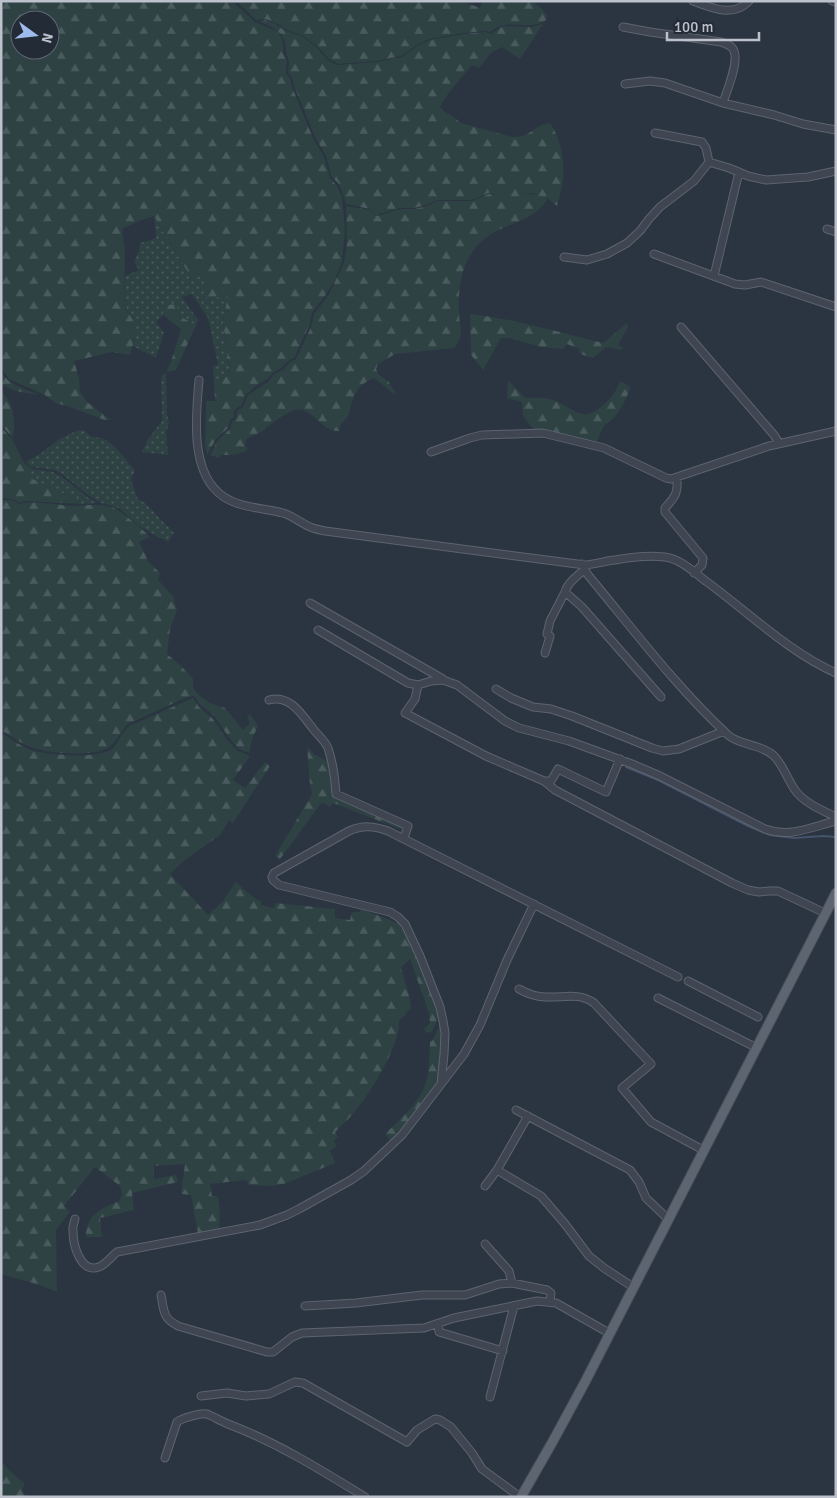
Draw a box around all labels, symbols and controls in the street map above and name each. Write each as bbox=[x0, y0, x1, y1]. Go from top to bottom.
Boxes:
north arrow bbox=[10, 10, 60, 60]
scale bar bbox=[667, 10, 760, 42]
text: 100 m bbox=[674, 18, 714, 36]
text: N bbox=[38, 31, 57, 45]

